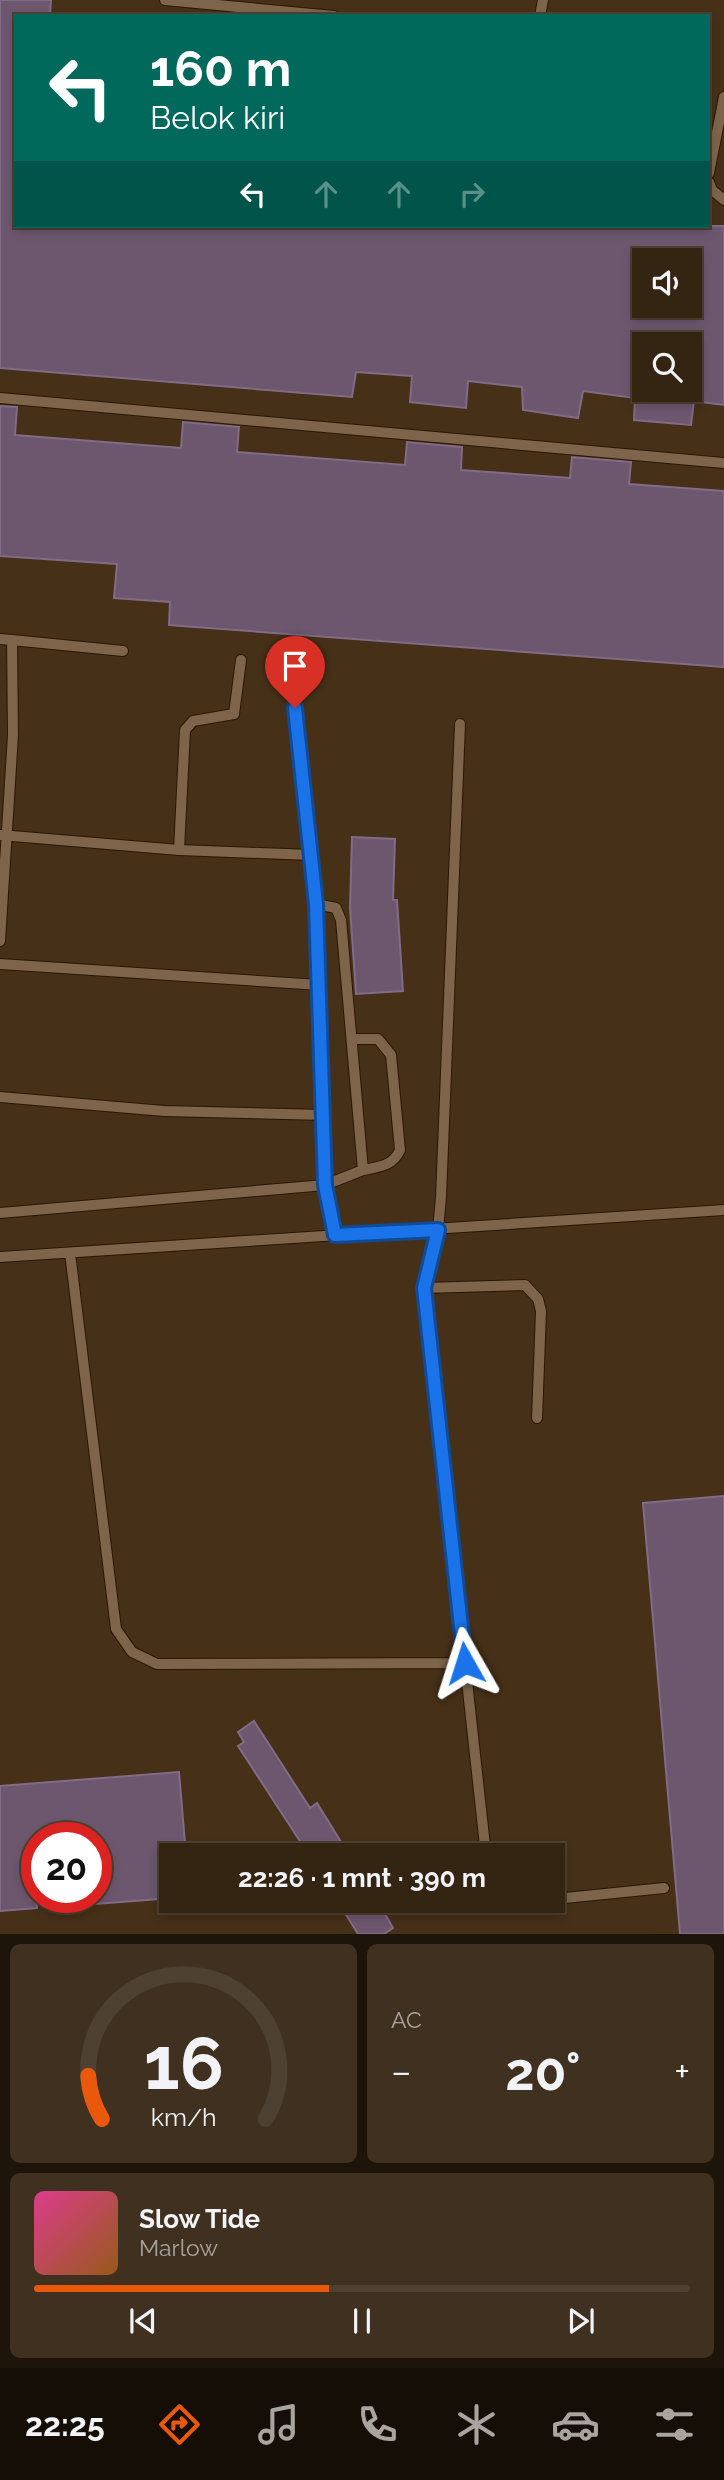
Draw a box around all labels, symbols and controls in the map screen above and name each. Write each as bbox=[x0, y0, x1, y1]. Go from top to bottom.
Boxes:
text: 160 m bbox=[150, 40, 291, 97]
icon: left bbox=[35, 42, 126, 133]
text: Belok kiri bbox=[150, 99, 285, 136]
icon: left bbox=[234, 175, 272, 213]
icon: ahead bbox=[307, 175, 345, 213]
icon: ahead bbox=[380, 175, 418, 213]
icon: right bbox=[453, 175, 491, 213]
map controls bbox=[632, 248, 702, 402]
button: sound bbox=[632, 248, 702, 318]
button: search bbox=[632, 332, 702, 402]
pin bbox=[265, 636, 325, 708]
icon: arrive bbox=[276, 647, 314, 685]
position arrow bbox=[428, 1626, 502, 1700]
speed limit sign: 20 bbox=[21, 1822, 112, 1913]
text: 22:26 · 1 mnt · 390 m bbox=[238, 1863, 486, 1893]
text: AC bbox=[391, 2006, 422, 2033]
text: 16 bbox=[143, 2022, 224, 2107]
text: 20° bbox=[505, 2041, 581, 2102]
text: − bbox=[391, 2049, 411, 2094]
text: + bbox=[674, 2049, 690, 2094]
text: km/h bbox=[151, 2102, 216, 2132]
text: Slow Tide bbox=[139, 2204, 260, 2234]
text: Marlow bbox=[139, 2234, 218, 2261]
icon: previous bbox=[124, 2302, 162, 2340]
icon: pause bbox=[343, 2302, 381, 2340]
icon: next bbox=[562, 2302, 600, 2340]
icon: directions bbox=[155, 2400, 204, 2449]
icon: music bbox=[254, 2400, 303, 2449]
icon: phone bbox=[353, 2400, 402, 2449]
icon: climate bbox=[452, 2400, 501, 2449]
icon: car bbox=[551, 2400, 600, 2449]
icon: filters bbox=[650, 2400, 699, 2449]
text: 22:25 bbox=[25, 2406, 105, 2443]

